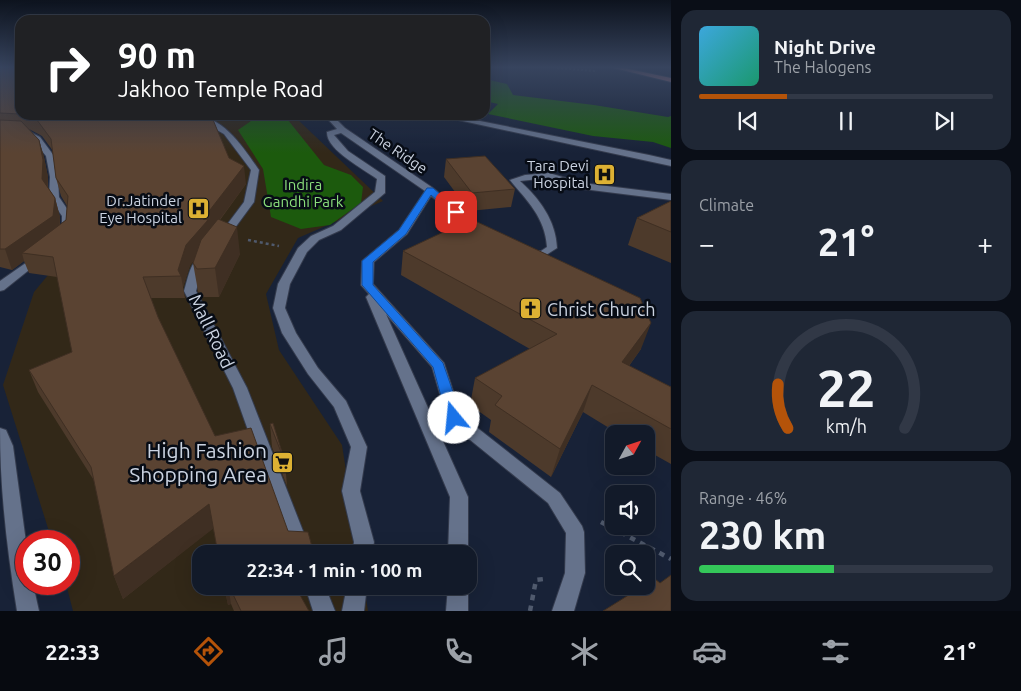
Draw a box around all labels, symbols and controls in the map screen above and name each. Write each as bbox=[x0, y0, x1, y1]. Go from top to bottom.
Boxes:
icon: right bbox=[35, 35, 100, 100]
text: 90 m bbox=[118, 35, 196, 75]
text: Night Drive bbox=[774, 36, 876, 58]
text: The Halogens bbox=[774, 58, 872, 76]
text: Jakhoo Temple Road bbox=[118, 76, 323, 101]
icon: previous bbox=[734, 107, 762, 135]
icon: pause bbox=[832, 107, 860, 135]
icon: next bbox=[930, 107, 958, 135]
street label: The Ridge bbox=[365, 125, 431, 177]
place label: Tara Devi Hospital bbox=[527, 157, 589, 191]
hospital icon: Tara Devi Hospital bbox=[593, 162, 617, 186]
park label: Indira Gandhi Park bbox=[263, 176, 344, 210]
pin bbox=[435, 191, 477, 233]
place label: Dr.Jatinder Eye Hospital bbox=[99, 192, 182, 226]
text: Climate bbox=[699, 196, 754, 214]
hospital icon: Dr.Jatinder Eye Hospital bbox=[186, 197, 210, 221]
icon: arrive bbox=[442, 198, 470, 226]
text: 21° bbox=[818, 221, 874, 263]
text: − bbox=[699, 228, 715, 259]
text: + bbox=[977, 228, 993, 259]
street label: Mall Road bbox=[185, 291, 239, 371]
church icon: Christ Church bbox=[519, 297, 543, 321]
place label: Christ Church bbox=[547, 299, 656, 319]
text: 22 bbox=[817, 359, 875, 417]
position arrow bbox=[427, 391, 479, 443]
text: km/h bbox=[825, 416, 867, 436]
north arrow bbox=[605, 425, 655, 475]
map controls bbox=[605, 425, 655, 595]
place label: High Fashion Shopping Area bbox=[129, 438, 267, 486]
supermarket icon: High Fashion Shopping Area bbox=[271, 450, 295, 474]
button: sound bbox=[605, 485, 655, 535]
text: Range · 46% bbox=[699, 489, 787, 507]
text: 230 km bbox=[699, 514, 826, 556]
speed limit sign: 30 bbox=[15, 530, 80, 595]
button: search bbox=[605, 545, 655, 595]
text: 22:34 · 1 min · 100 m bbox=[247, 559, 422, 581]
icon: directions bbox=[191, 634, 226, 669]
icon: music bbox=[316, 634, 351, 669]
icon: phone bbox=[441, 634, 476, 669]
icon: climate bbox=[567, 634, 602, 669]
icon: car bbox=[692, 634, 727, 669]
icon: filters bbox=[818, 634, 853, 669]
text: 22:33 bbox=[45, 639, 100, 664]
text: 21° bbox=[943, 639, 976, 664]

